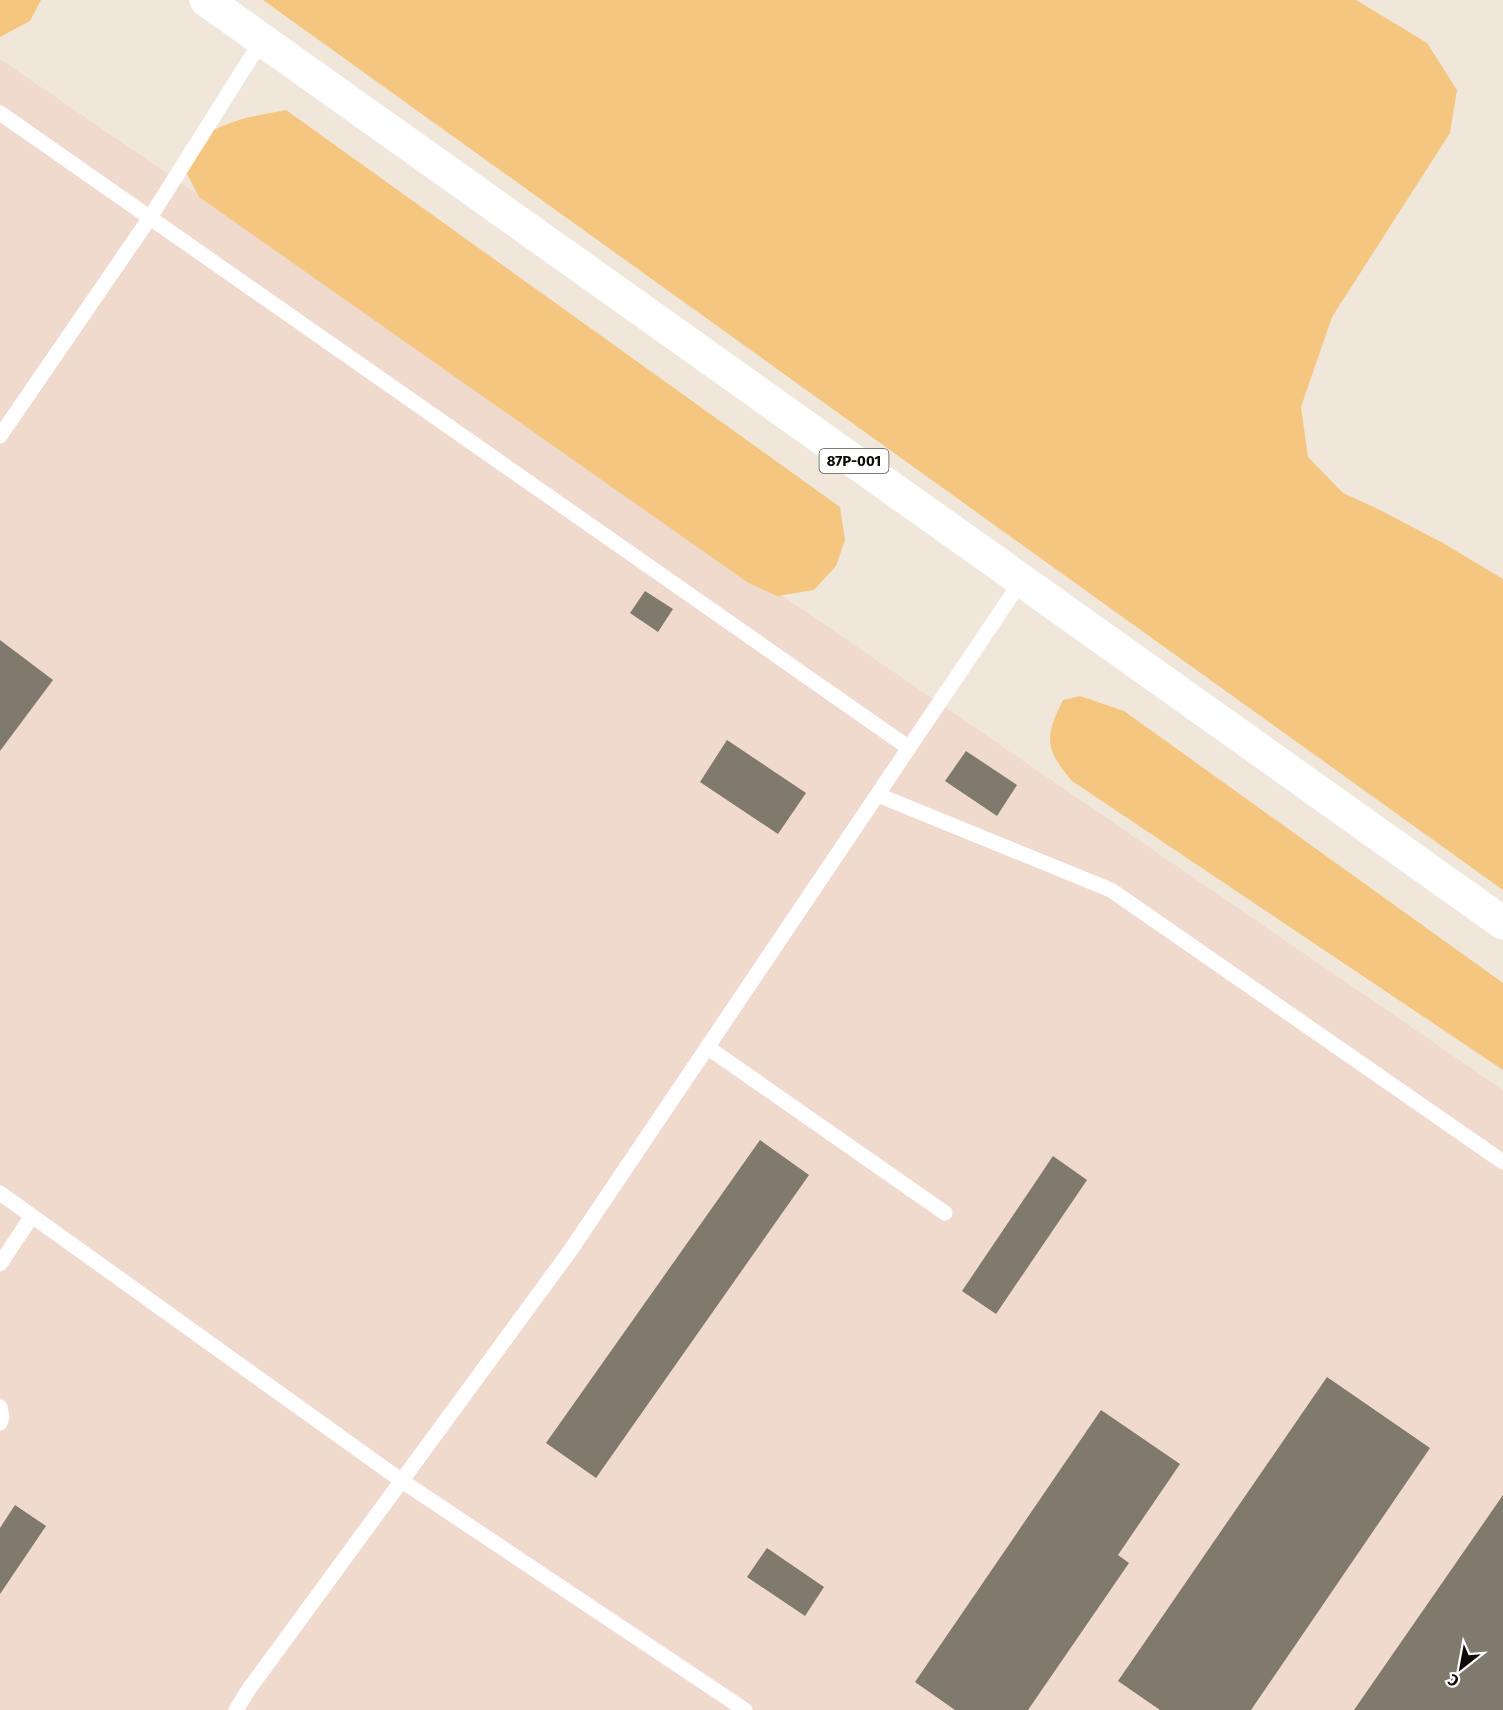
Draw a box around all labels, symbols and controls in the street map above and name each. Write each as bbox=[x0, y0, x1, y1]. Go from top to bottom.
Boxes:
road number: 87Р-001 bbox=[820, 449, 888, 473]
north arrow bbox=[1431, 1638, 1491, 1698]
text: С bbox=[1444, 1670, 1462, 1691]

